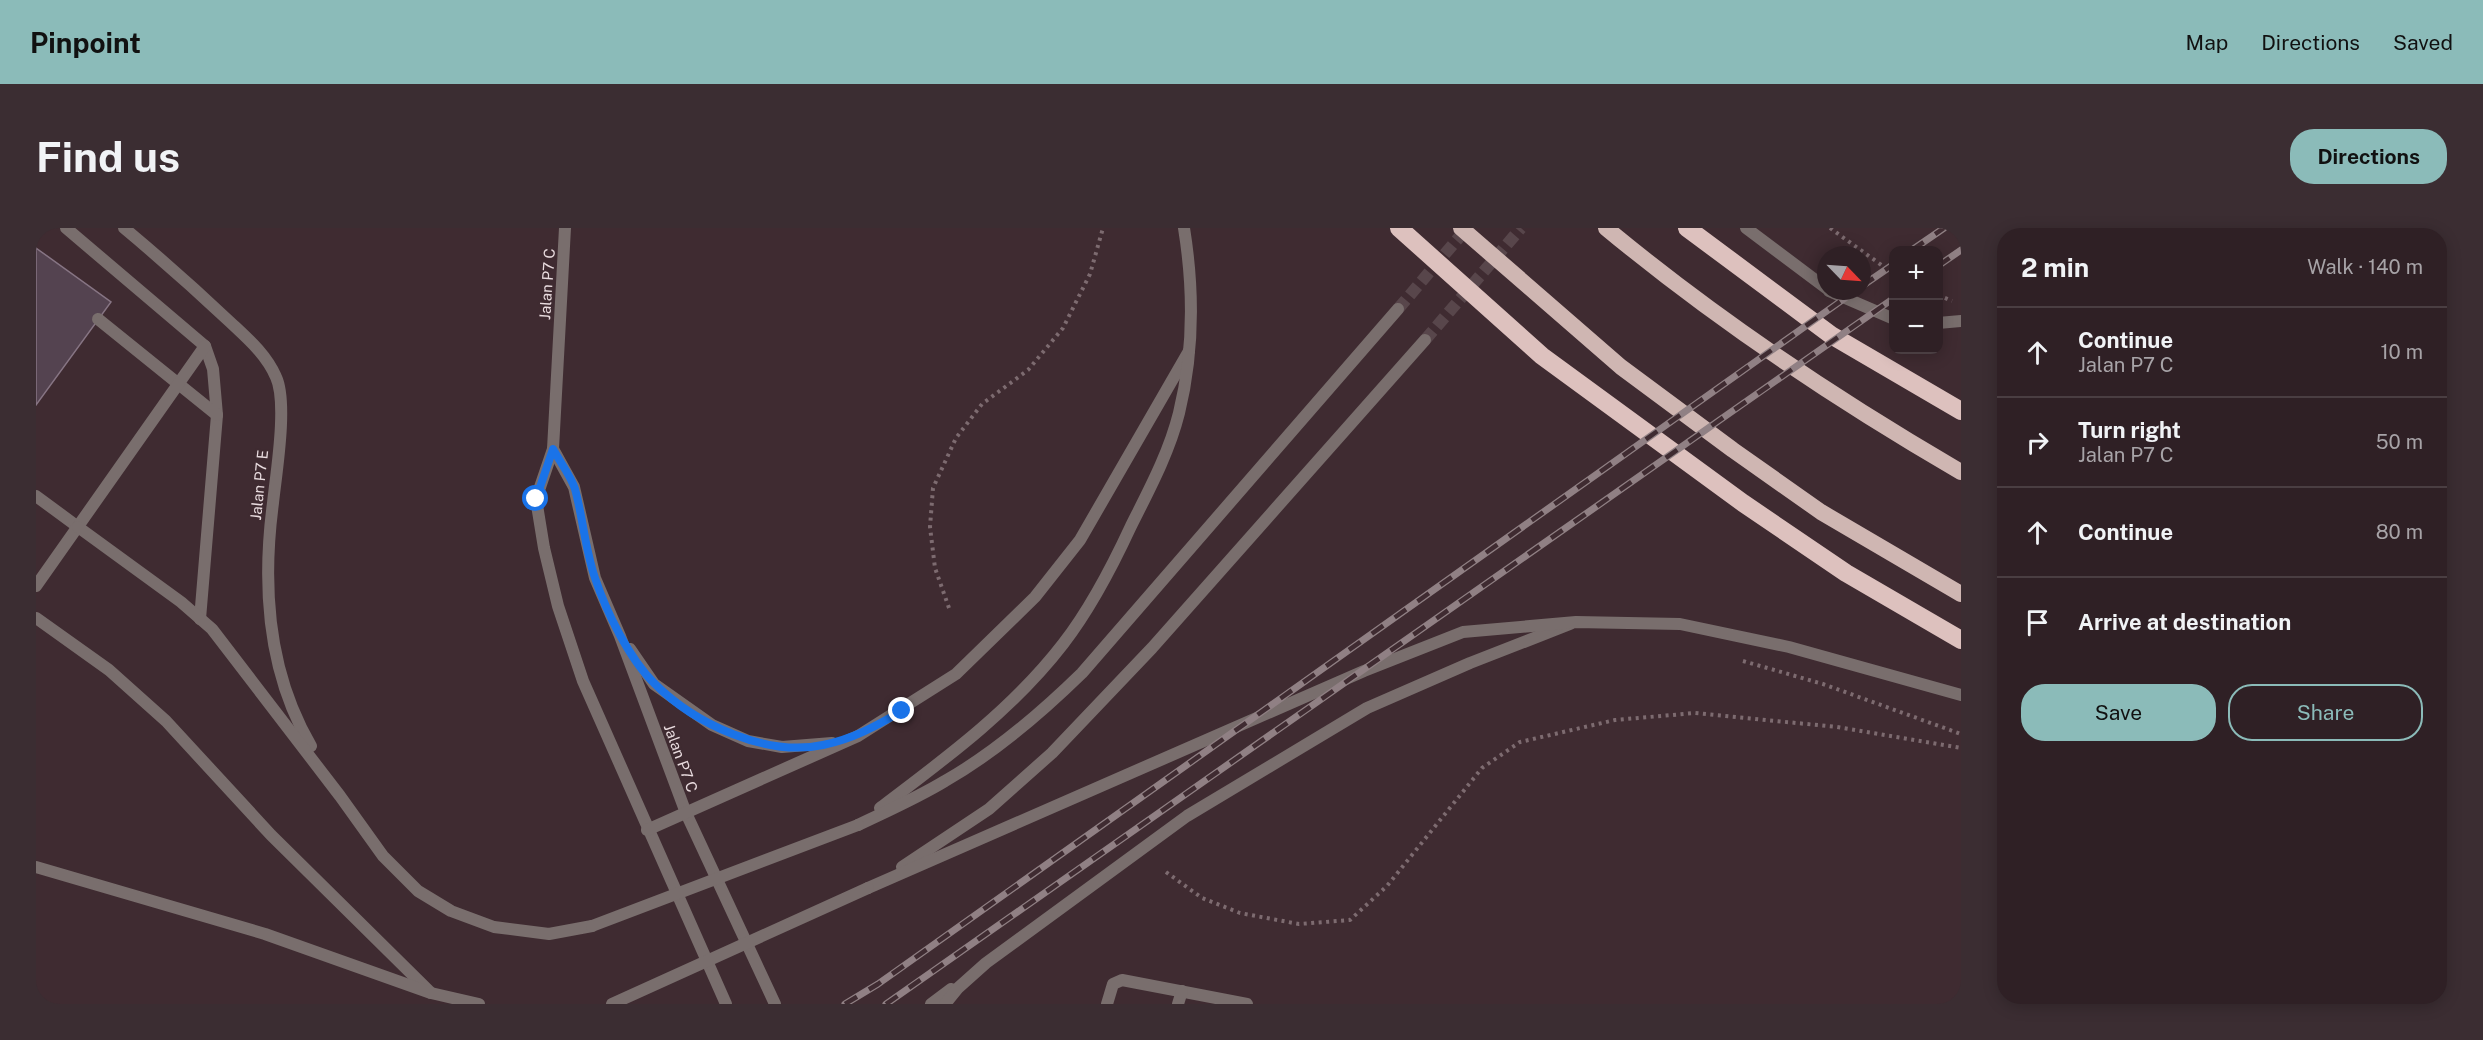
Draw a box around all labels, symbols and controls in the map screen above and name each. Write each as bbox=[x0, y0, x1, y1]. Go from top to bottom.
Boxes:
text: Pinpoint bbox=[30, 26, 141, 59]
text: Map bbox=[2186, 30, 2228, 55]
text: Directions bbox=[2261, 30, 2360, 55]
text: Saved bbox=[2393, 30, 2453, 55]
button: Directions bbox=[2290, 129, 2447, 184]
text: Find us bbox=[36, 132, 180, 181]
north arrow bbox=[1817, 246, 1871, 300]
map controls bbox=[1889, 246, 1943, 354]
button: + bbox=[1889, 246, 1943, 300]
street label: Jalan P7 C bbox=[536, 248, 558, 320]
text: 2 min bbox=[2021, 252, 2089, 283]
text: Walk · 140 m bbox=[2307, 255, 2423, 279]
button: − bbox=[1889, 300, 1943, 354]
text: Continue bbox=[2078, 327, 2173, 353]
icon: ahead bbox=[2021, 336, 2054, 369]
text: 10 m bbox=[2380, 340, 2423, 364]
text: Jalan P7 C bbox=[2078, 353, 2174, 377]
text: Turn right bbox=[2078, 417, 2181, 443]
icon: right bbox=[2021, 426, 2054, 459]
text: 50 m bbox=[2376, 430, 2423, 454]
text: Jalan P7 C bbox=[2078, 443, 2174, 467]
street label: Jalan P7 E bbox=[247, 449, 271, 521]
route start bbox=[522, 485, 548, 511]
icon: ahead bbox=[2021, 516, 2054, 549]
text: Continue bbox=[2078, 519, 2173, 545]
text: 80 m bbox=[2376, 520, 2423, 544]
icon: arrive bbox=[2021, 606, 2054, 639]
text: Arrive at destination bbox=[2078, 609, 2291, 635]
button: Save bbox=[2021, 684, 2216, 741]
button: Share bbox=[2228, 684, 2423, 741]
route end bbox=[888, 697, 914, 723]
street label: Jalan P7 C bbox=[661, 721, 701, 795]

